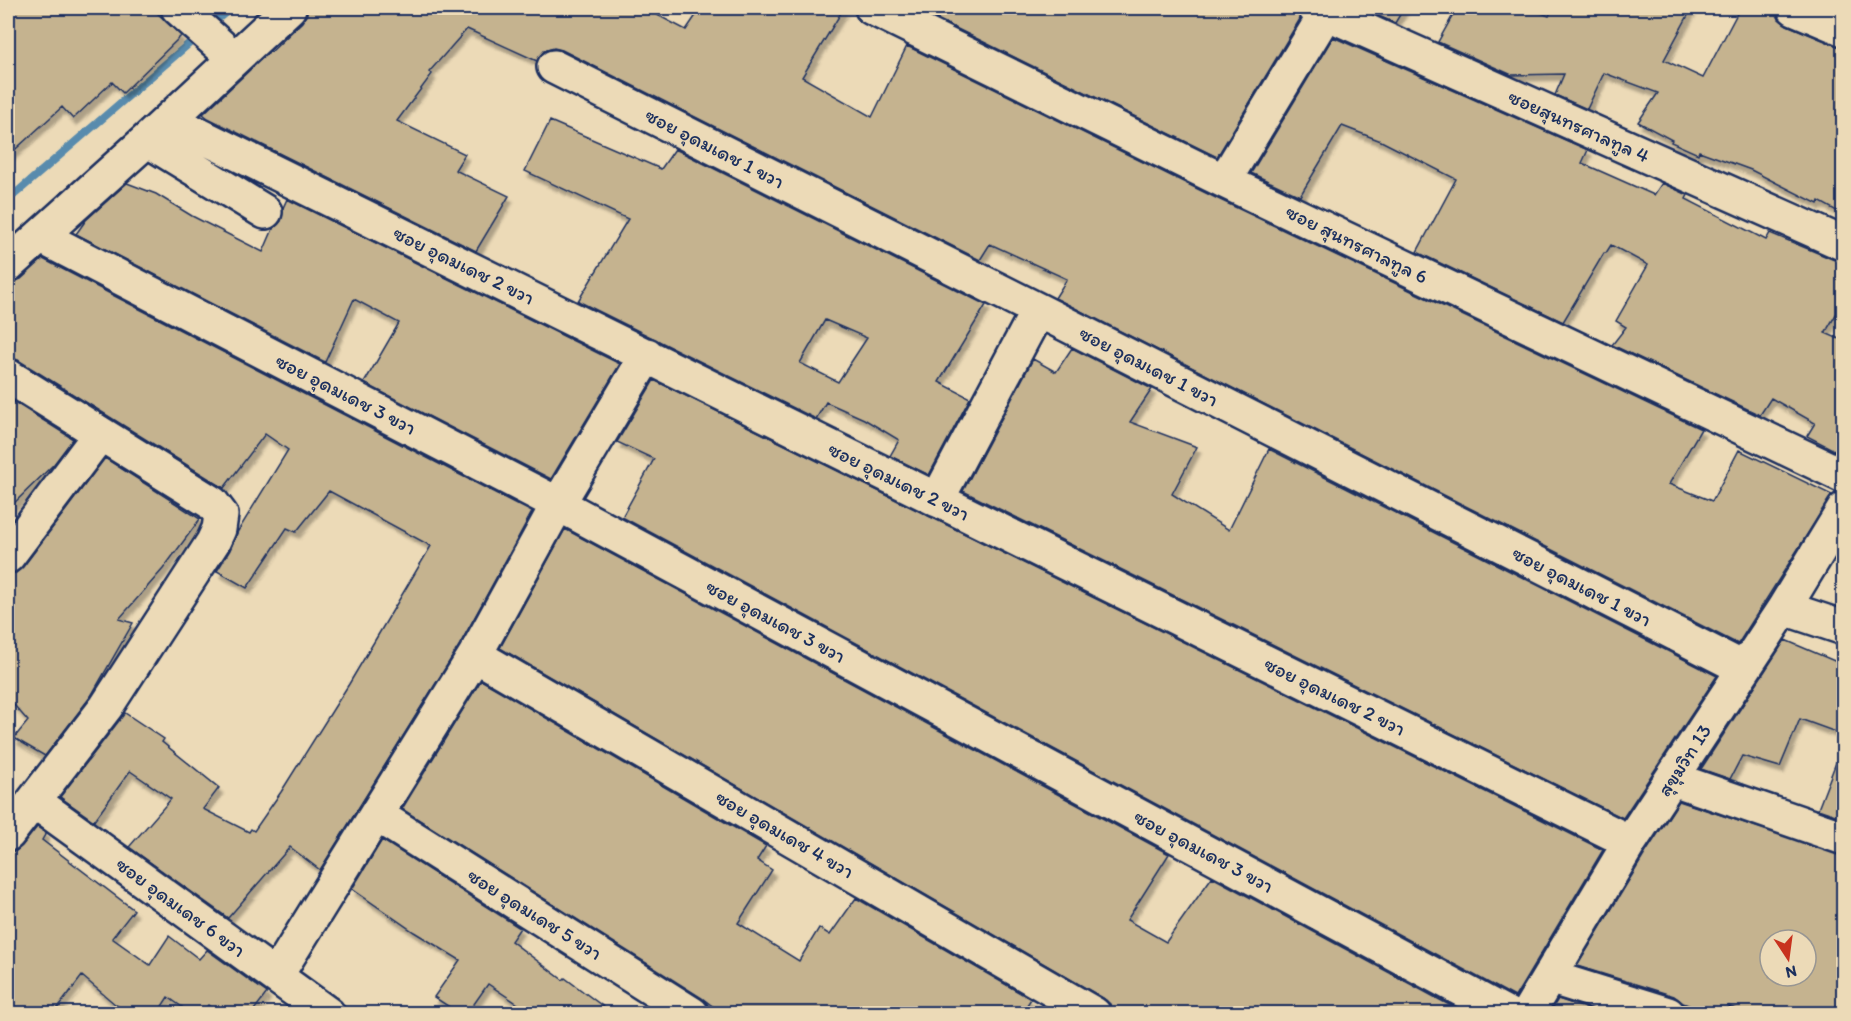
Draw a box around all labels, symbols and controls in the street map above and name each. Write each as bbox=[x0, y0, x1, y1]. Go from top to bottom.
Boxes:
street label: ซอยสุนทรศาลทูล 4 bbox=[1504, 84, 1653, 170]
street label: ซอย อุดมเดช 1 ขวา bbox=[641, 103, 789, 194]
street label: ซอย สุนทรศาลทูล 6 bbox=[1281, 199, 1432, 291]
street label: ซอย อุดมเดช 2 ขวา bbox=[389, 220, 539, 310]
street label: ซอย อุดมเดช 1 ขวา bbox=[1075, 321, 1223, 412]
street label: ซอย อุดมเดช 3 ขวา bbox=[271, 348, 420, 441]
street label: ซอย อุดมเดช 2 ขวา bbox=[824, 436, 974, 526]
street label: ซอย อุดมเดช 1 ขวา bbox=[1508, 541, 1656, 632]
street label: ซอย อุดมเดช 3 ขวา bbox=[702, 574, 850, 669]
street label: ซอย อุดมเดช 2 ขวา bbox=[1260, 651, 1410, 741]
street label: สุขุมวิท 13 bbox=[1652, 719, 1717, 801]
street label: ซอย อุดมเดช 4 ขวา bbox=[711, 785, 858, 884]
street label: ซอย อุดมเดช 3 ขวา bbox=[1130, 804, 1278, 899]
street label: ซอย อุดมเดช 6 ขวา bbox=[111, 852, 250, 963]
street label: ซอย อุดมเดช 5 ขวา bbox=[463, 863, 607, 966]
north arrow bbox=[1758, 928, 1818, 988]
text: N bbox=[1784, 962, 1799, 983]

